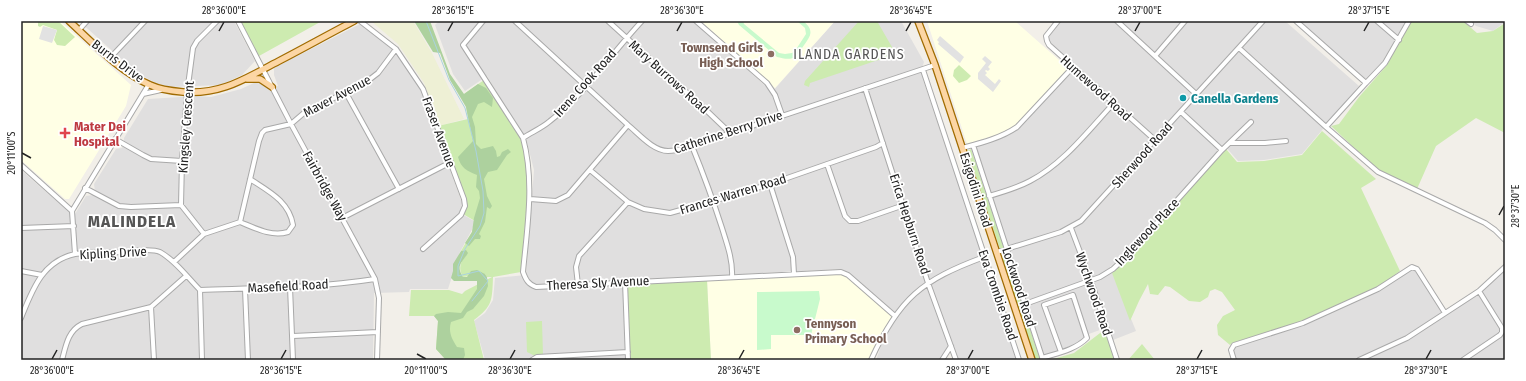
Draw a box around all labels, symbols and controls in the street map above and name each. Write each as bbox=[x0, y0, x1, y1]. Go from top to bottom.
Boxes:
text: 28°36'00"E bbox=[202, 5, 246, 17]
text: 28°36'15"E bbox=[432, 5, 474, 17]
text: 28°36'30"E bbox=[660, 5, 704, 17]
text: 28°36'45"E bbox=[890, 5, 933, 17]
text: 28°37'00"E bbox=[1118, 5, 1162, 17]
text: 28°37'15"E bbox=[1348, 5, 1390, 17]
street label: Burns Drive bbox=[89, 37, 147, 85]
street label: Mary Burrows Road bbox=[626, 37, 712, 117]
place label: Townsend Girls High School bbox=[681, 40, 763, 70]
street label: Irene Cook Road bbox=[551, 46, 619, 120]
district label: ILANDA GARDENS bbox=[793, 46, 905, 63]
marker: Townsend Girls High School bbox=[766, 49, 776, 59]
street label: Humewood Road bbox=[1057, 52, 1135, 124]
street label: Maver Avenue bbox=[301, 72, 373, 120]
street label: Kingsley Crescent bbox=[175, 80, 197, 174]
place label: Canella Gardens bbox=[1191, 91, 1279, 106]
marker: Canella Gardens bbox=[1178, 93, 1188, 103]
street label: Fraser Avenue bbox=[419, 95, 459, 169]
street label: Catherine Berry Drive bbox=[672, 107, 784, 157]
place label: Mater Dei Hospital bbox=[74, 119, 126, 149]
street label: Sherwood Road bbox=[1109, 119, 1175, 191]
marker: Mater Dei Hospital bbox=[59, 127, 71, 139]
text: 20°11'00"S bbox=[6, 131, 18, 174]
street label: Fairbridge Way bbox=[300, 148, 350, 224]
street label: Esigodini Road bbox=[957, 151, 995, 229]
street label: Frances Warren Road bbox=[678, 171, 788, 217]
street label: Erica Hepburn Road bbox=[887, 172, 933, 276]
text: 28°37'30"E bbox=[1510, 184, 1522, 227]
street label: Inglewood Place bbox=[1112, 195, 1182, 269]
district label: MALINDELA bbox=[88, 211, 176, 232]
street label: Kipling Drive bbox=[79, 244, 147, 262]
street label: Lockwood Road bbox=[999, 245, 1039, 329]
street label: Eva Crombie Road bbox=[975, 248, 1021, 342]
street label: Wychwood Road bbox=[1073, 250, 1115, 338]
street label: Theresa Sly Avenue bbox=[546, 273, 650, 293]
street label: Masefield Road bbox=[247, 276, 329, 296]
place label: Tennyson Primary School bbox=[805, 316, 887, 346]
marker: Tennyson Primary School bbox=[792, 325, 802, 335]
text: 28°36'00"E bbox=[30, 365, 74, 377]
text: 28°36'15"E bbox=[260, 365, 302, 377]
text: 20°11'00"S bbox=[405, 365, 448, 377]
text: 28°36'30"E bbox=[488, 365, 532, 377]
text: 28°36'45"E bbox=[718, 365, 761, 377]
text: 28°37'00"E bbox=[946, 365, 990, 377]
text: 28°37'15"E bbox=[1176, 365, 1218, 377]
text: 28°37'30"E bbox=[1405, 365, 1448, 377]

